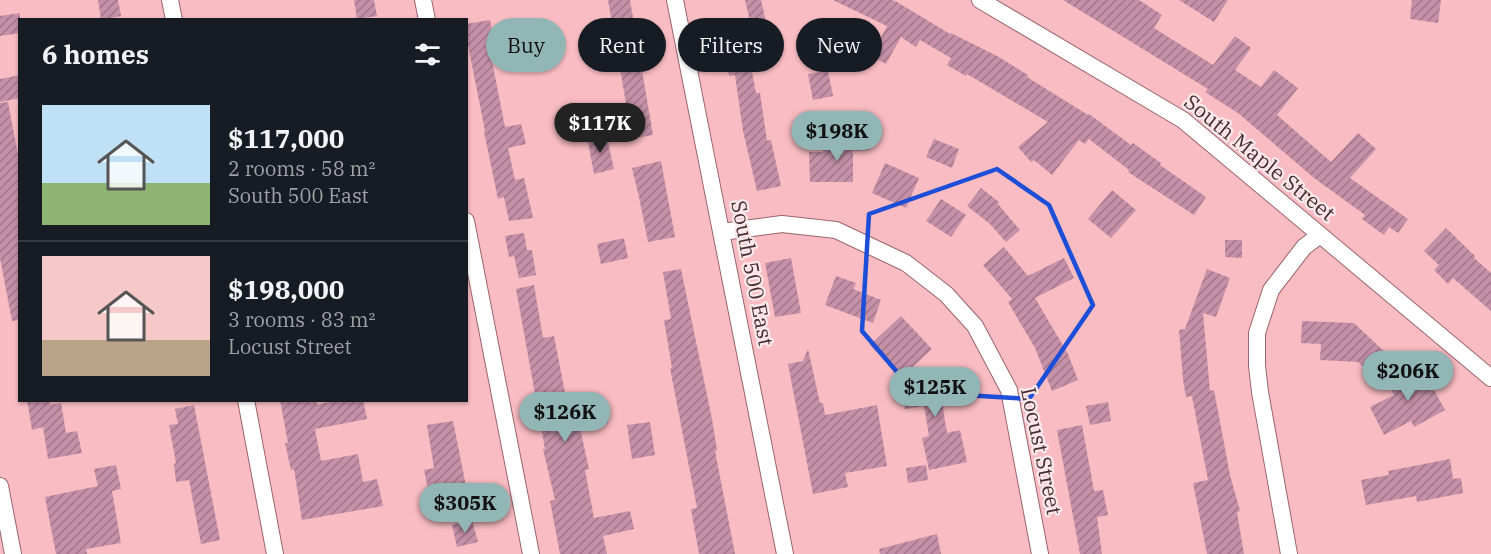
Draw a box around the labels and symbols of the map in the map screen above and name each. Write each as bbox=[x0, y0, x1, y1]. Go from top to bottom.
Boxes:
street label: South Maple Street bbox=[1179, 87, 1341, 227]
pin: $117K bbox=[558, 103, 642, 154]
pin: $198K bbox=[795, 111, 879, 162]
street label: South 500 East bbox=[725, 198, 781, 348]
pin: $206K bbox=[1366, 351, 1450, 402]
pin: $125K bbox=[893, 367, 977, 418]
street label: Locust Street bbox=[1015, 385, 1069, 517]
pin: $126K bbox=[523, 392, 607, 443]
pin: $305K bbox=[423, 483, 507, 534]

